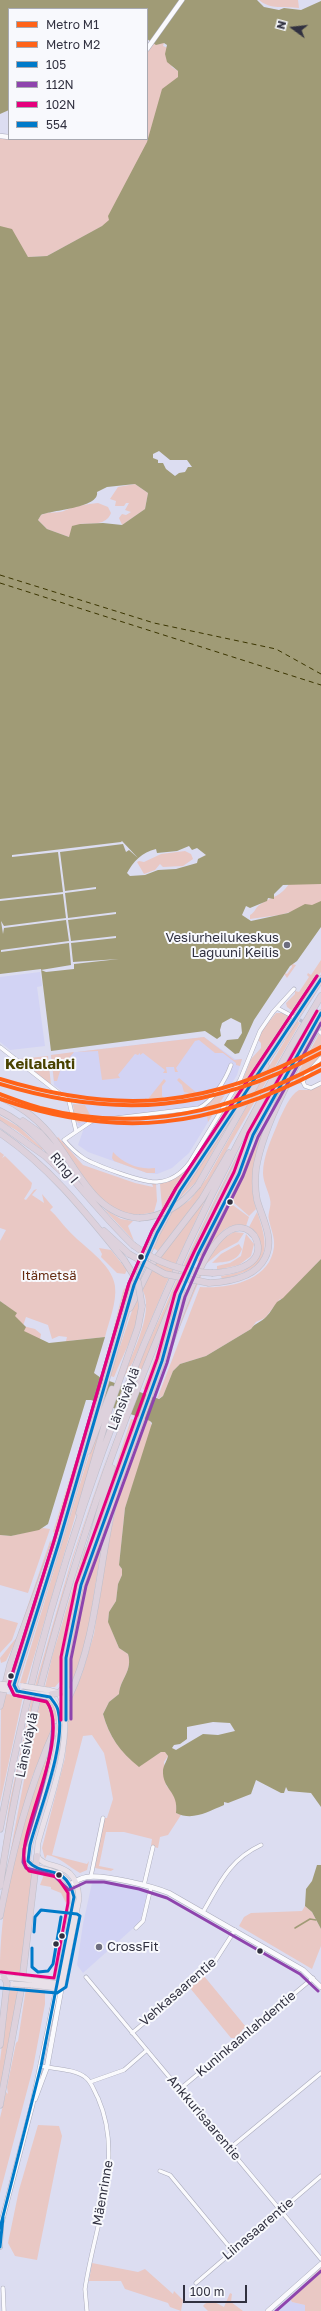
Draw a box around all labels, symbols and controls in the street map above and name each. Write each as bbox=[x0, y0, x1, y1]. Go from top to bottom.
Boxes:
legend bbox=[8, 8, 148, 140]
north arrow bbox=[273, 8, 313, 48]
text: Metro M1 bbox=[46, 17, 99, 32]
text: N bbox=[274, 19, 288, 30]
text: Metro M2 bbox=[46, 37, 100, 52]
text: 105 bbox=[46, 57, 66, 72]
text: 112N bbox=[46, 77, 74, 92]
text: 102N bbox=[46, 97, 75, 112]
text: 554 bbox=[46, 117, 67, 132]
place label: Vesiurheilukeskus Laguuni Keilis bbox=[166, 930, 279, 961]
marker: Vesiurheilukeskus Laguuni Keilis bbox=[282, 940, 292, 950]
district label: Keilalahti bbox=[5, 1055, 75, 1073]
street label: Ring I bbox=[47, 1149, 81, 1187]
unlabelled marker bbox=[225, 1197, 235, 1207]
unlabelled marker bbox=[136, 1252, 146, 1262]
park label: Itämetsä bbox=[21, 1268, 77, 1284]
street label: Länsiväylä bbox=[105, 1365, 143, 1433]
unlabelled marker bbox=[6, 1671, 16, 1681]
street label: Länsiväylä bbox=[12, 1711, 42, 1779]
unlabelled marker bbox=[54, 1870, 64, 1880]
unlabelled marker bbox=[57, 1931, 67, 1941]
unlabelled marker bbox=[51, 1939, 61, 1949]
place label: CrossFit bbox=[107, 1939, 159, 1955]
marker: CrossFit bbox=[94, 1942, 104, 1952]
unlabelled marker bbox=[255, 1946, 265, 1956]
street label: Vehkasaarentie bbox=[137, 1955, 219, 2029]
street label: Kuninkaanlahdentie bbox=[193, 1988, 299, 2080]
street label: Ankkurisaarentie bbox=[164, 2072, 244, 2164]
street label: Mäenrinne bbox=[90, 2159, 116, 2227]
street label: Liinasaarentie bbox=[219, 2195, 297, 2263]
scale bar bbox=[185, 2277, 249, 2303]
text: 100 m bbox=[190, 2284, 224, 2299]

